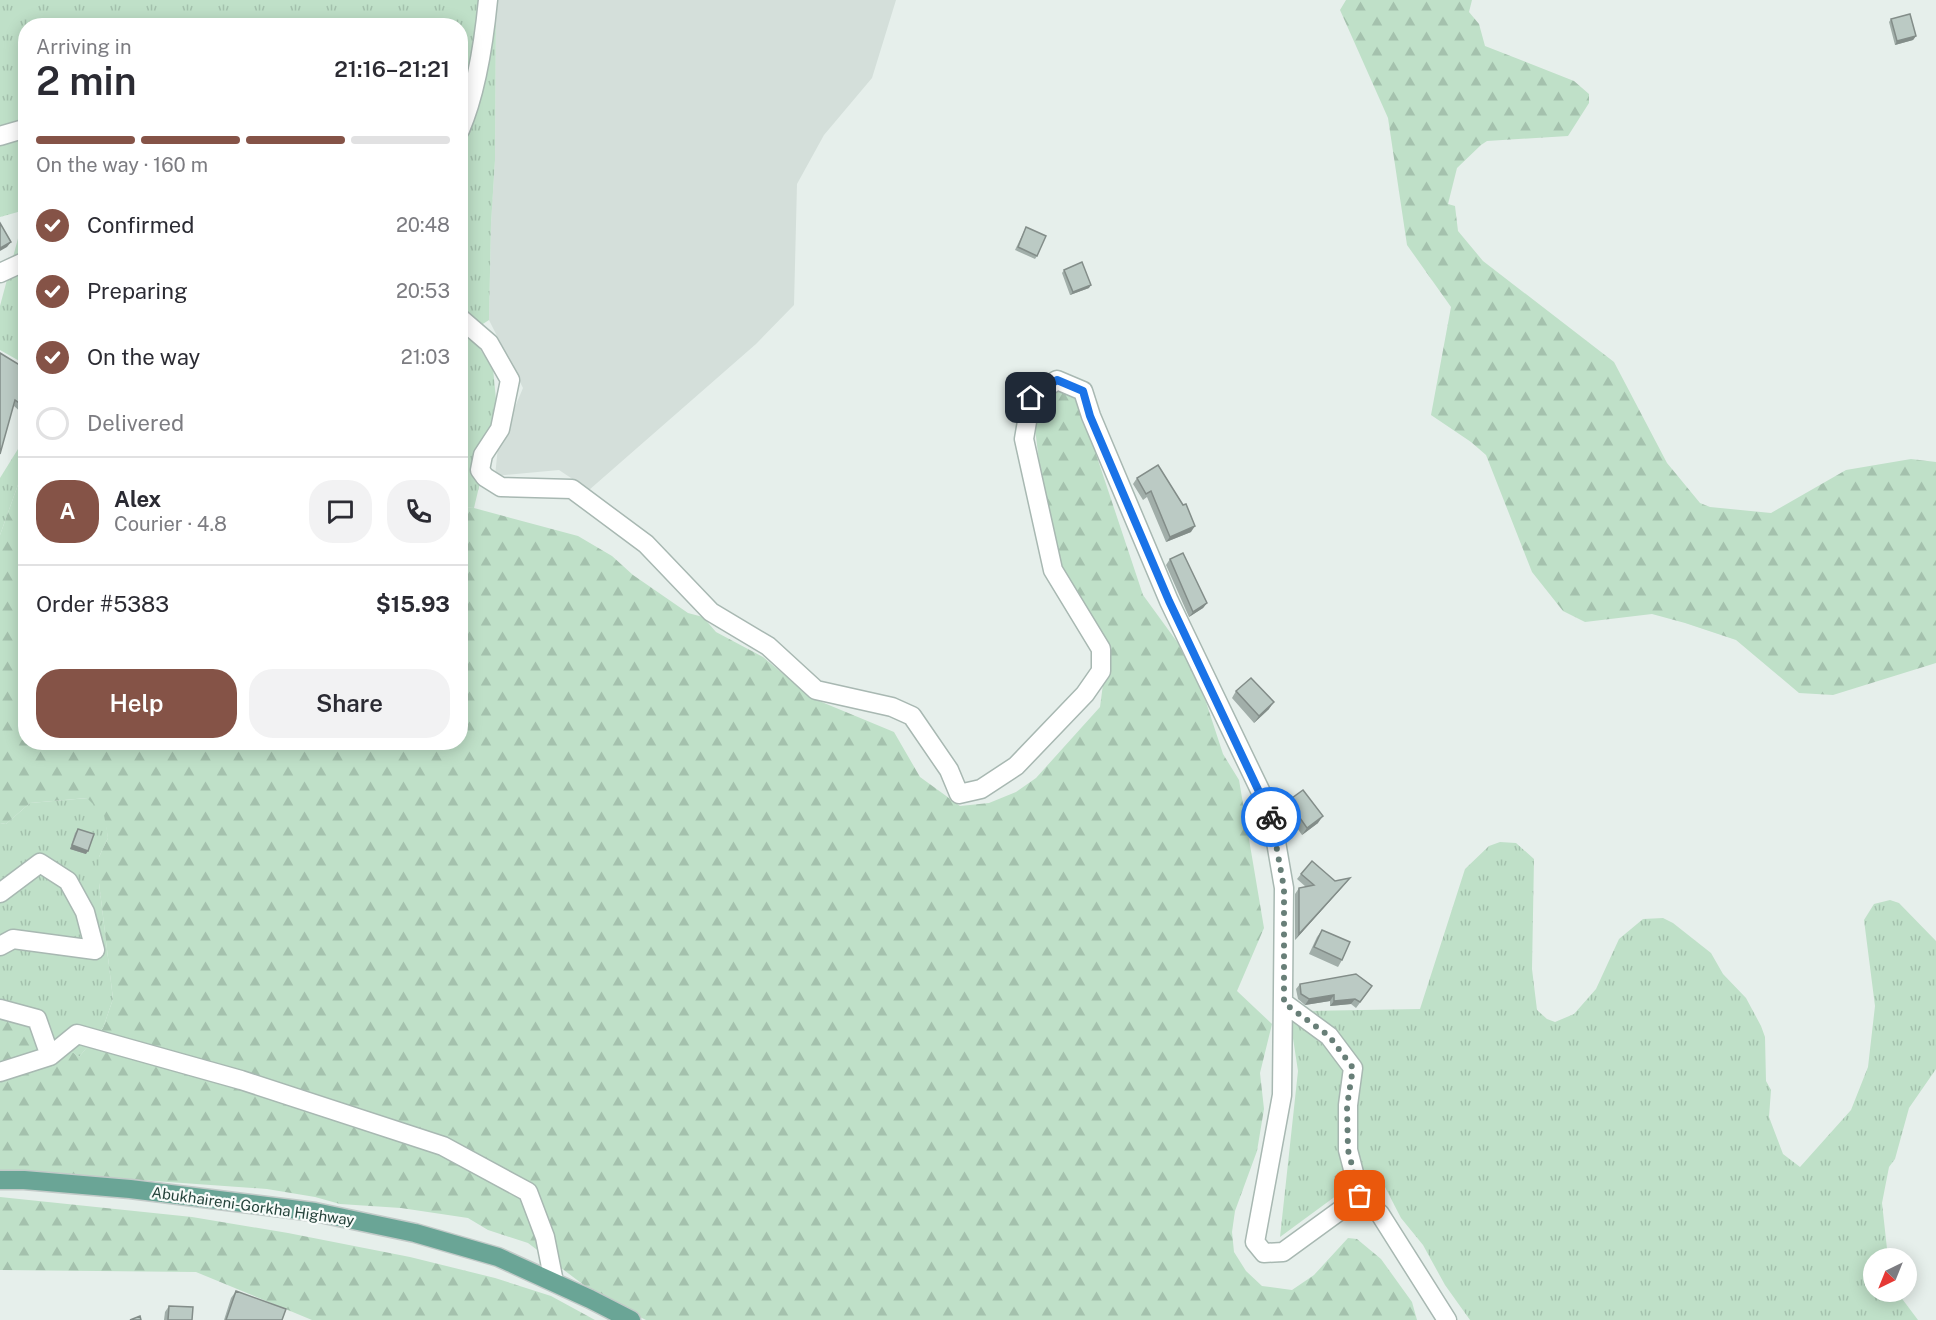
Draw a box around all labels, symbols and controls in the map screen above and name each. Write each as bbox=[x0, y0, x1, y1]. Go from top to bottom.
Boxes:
text: Arriving in bbox=[36, 35, 131, 59]
text: 21:16–21:21 bbox=[334, 56, 450, 82]
text: 2 min bbox=[36, 58, 137, 104]
text: On the way · 160 m bbox=[36, 153, 208, 177]
icon: check bbox=[36, 209, 69, 242]
text: Confirmed bbox=[87, 212, 194, 238]
text: 20:48 bbox=[396, 213, 450, 237]
icon: check bbox=[36, 275, 69, 308]
text: Preparing bbox=[87, 278, 188, 304]
text: 20:53 bbox=[396, 279, 450, 303]
icon: check bbox=[36, 341, 69, 374]
text: On the way bbox=[87, 344, 200, 370]
text: 21:03 bbox=[401, 345, 450, 369]
pin bbox=[1005, 372, 1056, 423]
icon: home bbox=[1014, 381, 1047, 414]
text: Delivered bbox=[87, 410, 184, 436]
button: chat bbox=[309, 480, 372, 543]
button: phone bbox=[387, 480, 450, 543]
text: Alex bbox=[114, 486, 161, 512]
text: A bbox=[60, 498, 75, 524]
text: Courier · 4.8 bbox=[114, 512, 227, 536]
text: Order #5383 bbox=[36, 591, 169, 617]
text: $15.93 bbox=[376, 591, 450, 617]
button: Help bbox=[36, 669, 237, 738]
button: Share bbox=[249, 669, 450, 738]
courier bbox=[1241, 787, 1301, 847]
icon: bike bbox=[1255, 801, 1288, 834]
pin bbox=[1334, 1170, 1385, 1221]
icon: bag bbox=[1343, 1179, 1376, 1212]
street label: Abukhaireni-Gorkha Highway bbox=[150, 1183, 356, 1229]
north arrow bbox=[1863, 1248, 1917, 1302]
map controls bbox=[1863, 1248, 1917, 1302]

